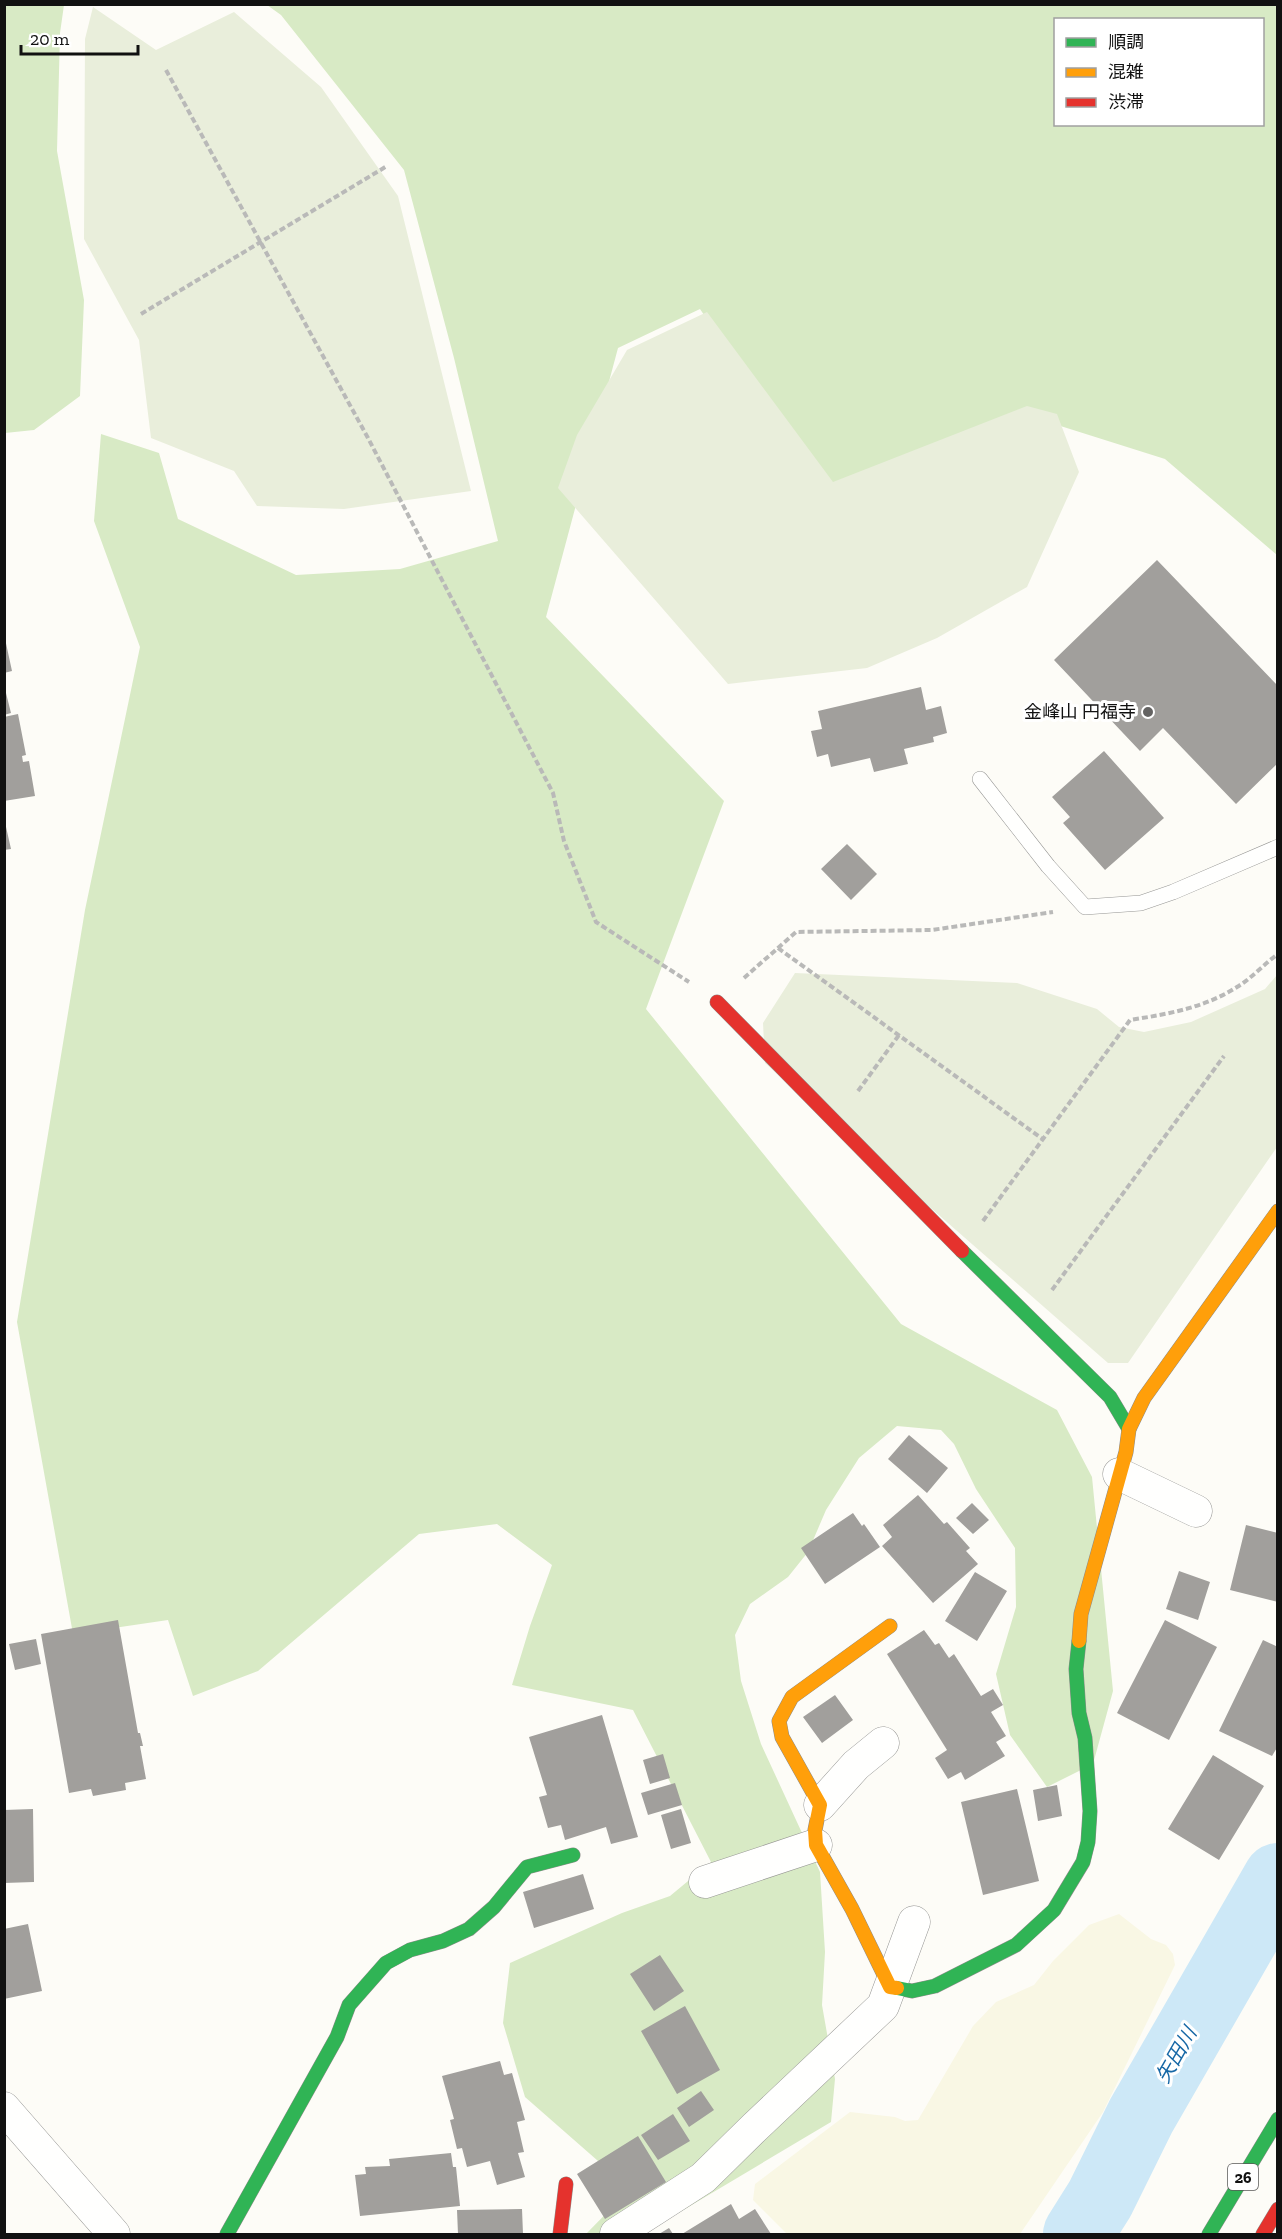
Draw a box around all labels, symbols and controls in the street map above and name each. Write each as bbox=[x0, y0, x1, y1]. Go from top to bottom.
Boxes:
scale bar bbox=[21, 18, 138, 56]
legend bbox=[1054, 18, 1264, 126]
text: 20 m bbox=[30, 28, 70, 50]
text: 順調 bbox=[1108, 31, 1144, 53]
text: 混雑 bbox=[1108, 61, 1144, 83]
text: 渋滞 bbox=[1108, 91, 1144, 113]
place label: 金峰山 円福寺 bbox=[1024, 701, 1136, 723]
marker: 金峰山 円福寺 bbox=[1141, 705, 1155, 719]
water label: 矢田川 bbox=[1151, 2021, 1202, 2087]
road number: 26 bbox=[1228, 2164, 1258, 2190]

